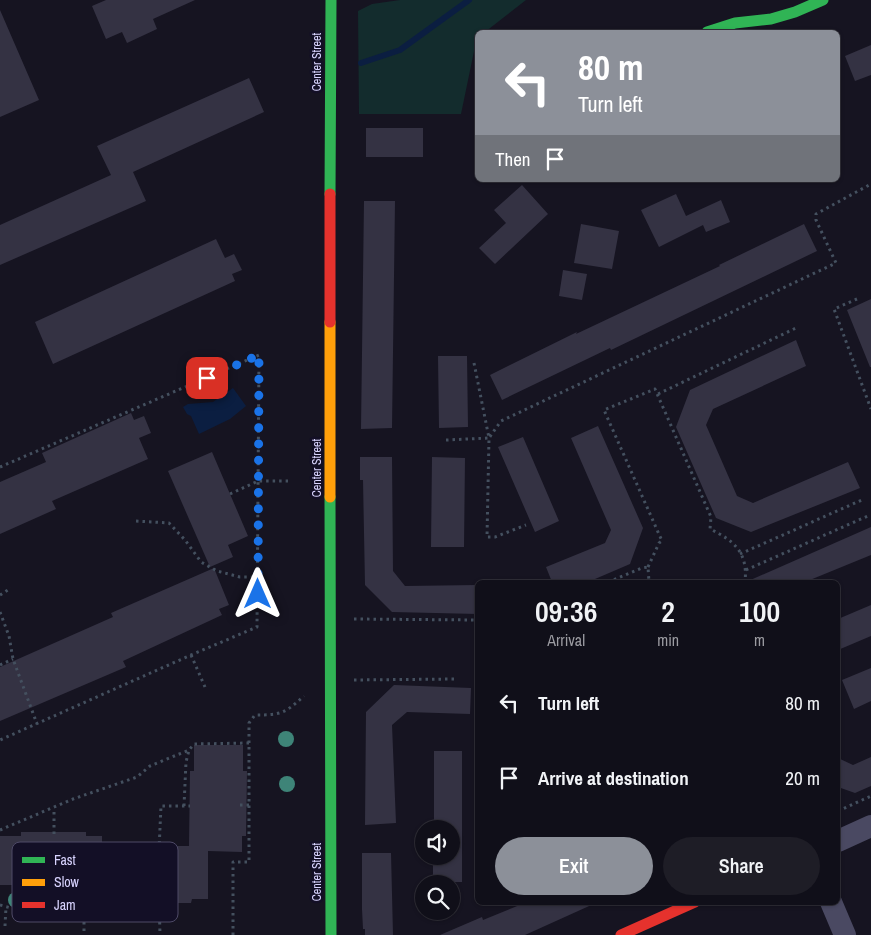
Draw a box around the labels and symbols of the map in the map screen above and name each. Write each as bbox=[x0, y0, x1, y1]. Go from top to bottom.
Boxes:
street label: Center Street bbox=[309, 32, 325, 91]
pin bbox=[186, 357, 228, 399]
street label: Center Street bbox=[309, 438, 325, 497]
position arrow bbox=[231, 567, 283, 619]
legend bbox=[12, 842, 178, 922]
street label: Center Street bbox=[309, 842, 325, 901]
text: Fast bbox=[54, 851, 76, 869]
text: Slow bbox=[54, 873, 80, 891]
text: Jam bbox=[54, 896, 76, 914]

